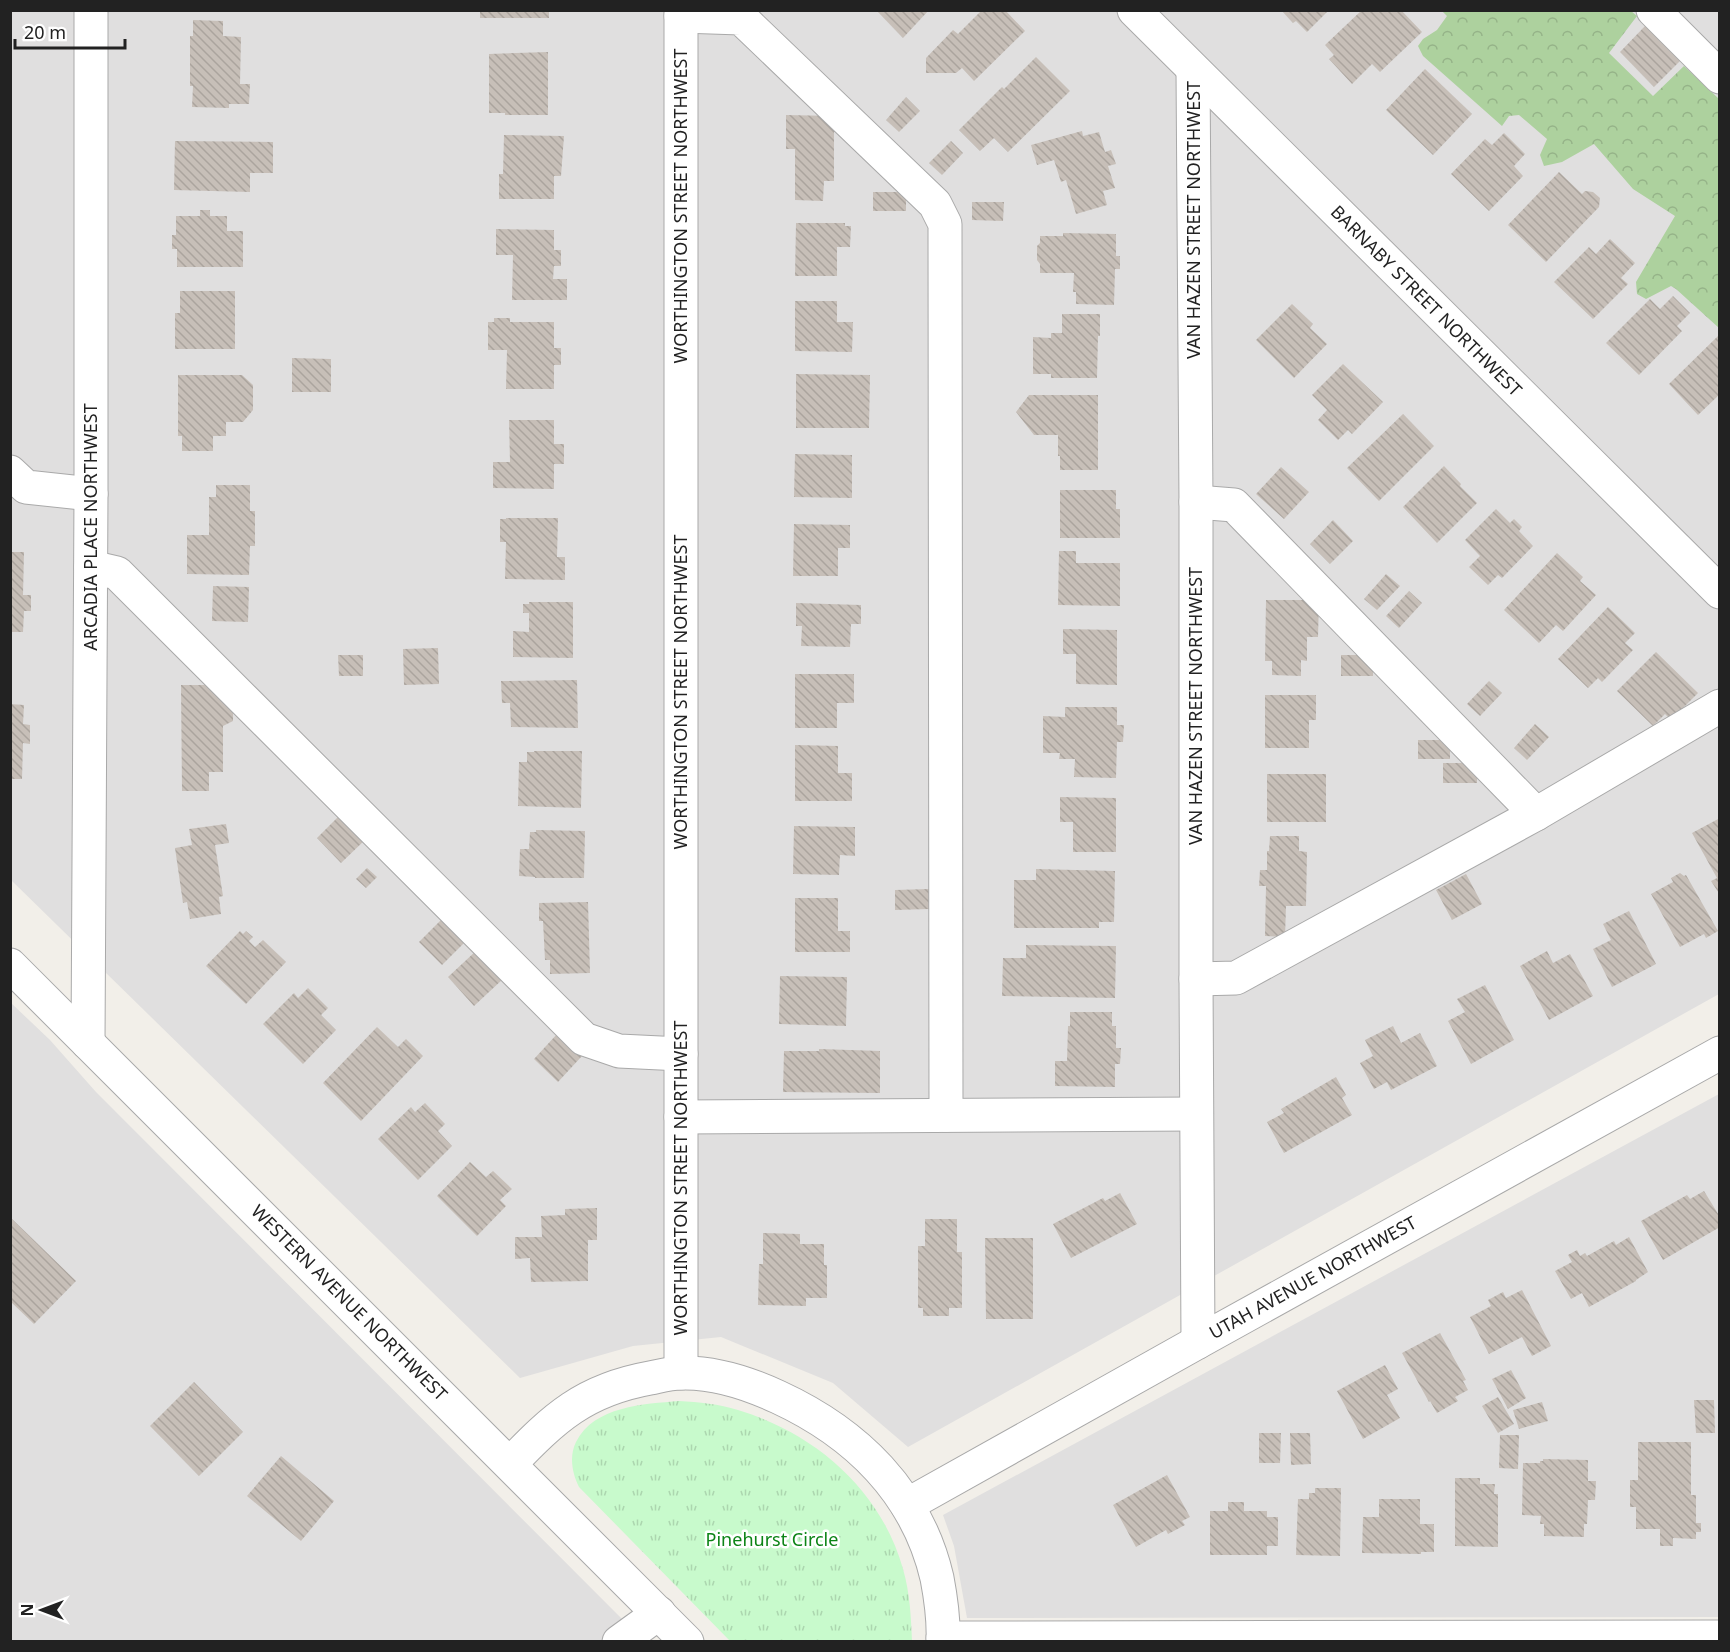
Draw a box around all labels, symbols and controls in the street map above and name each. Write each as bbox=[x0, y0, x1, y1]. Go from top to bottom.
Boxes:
scale bar bbox=[15, 12, 124, 50]
text: 20 m bbox=[24, 20, 66, 44]
street label: WORTHINGTON STREET NORTHWEST bbox=[668, 49, 692, 363]
street label: VAN HAZEN STREET NORTHWEST bbox=[1181, 81, 1205, 359]
street label: BARNABY STREET NORTHWEST bbox=[1326, 200, 1527, 401]
street label: ARCADIA PLACE NORTHWEST bbox=[78, 403, 102, 651]
street label: WORTHINGTON STREET NORTHWEST bbox=[668, 535, 692, 849]
street label: VAN HAZEN STREET NORTHWEST bbox=[1183, 567, 1207, 845]
street label: WORTHINGTON STREET NORTHWEST bbox=[668, 1021, 692, 1335]
street label: WESTERN AVENUE NORTHWEST bbox=[246, 1199, 453, 1406]
street label: UTAH AVENUE NORTHWEST bbox=[1205, 1210, 1420, 1344]
park label: Pinehurst Circle bbox=[706, 1527, 838, 1551]
north arrow bbox=[12, 1580, 72, 1640]
text: N bbox=[16, 1603, 38, 1617]

